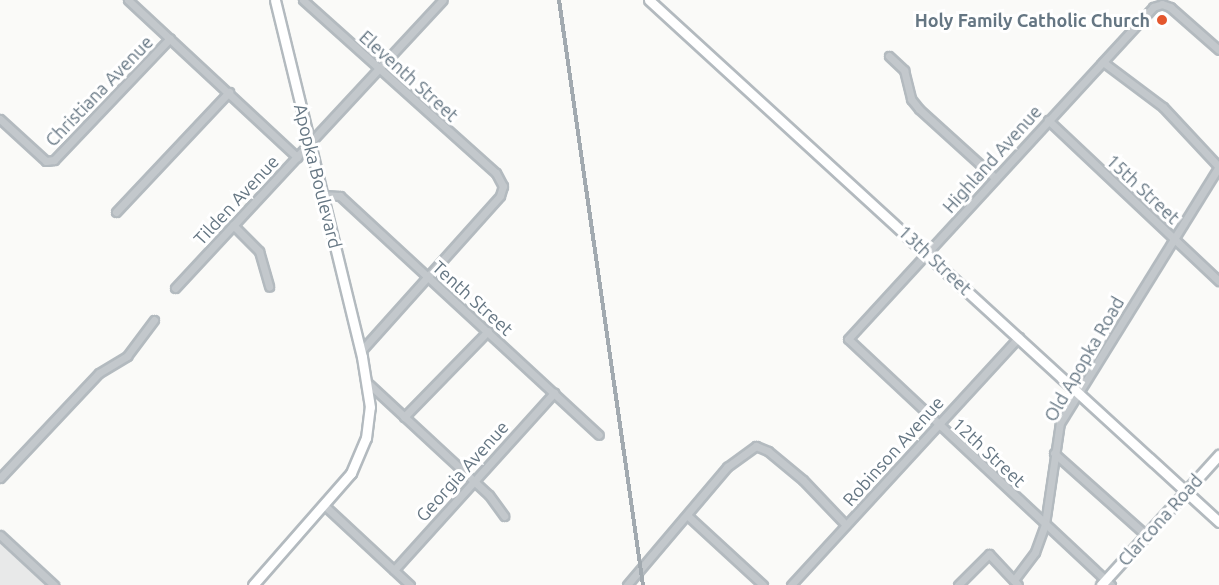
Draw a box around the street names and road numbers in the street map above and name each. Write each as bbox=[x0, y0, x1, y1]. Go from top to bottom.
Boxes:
street label: Eleventh Street bbox=[355, 26, 463, 126]
street label: Christiana Avenue bbox=[41, 31, 157, 151]
street label: Highland Avenue bbox=[938, 101, 1046, 217]
street label: Apopka Boulevard bbox=[290, 102, 346, 250]
street label: 15th Street bbox=[1102, 150, 1184, 228]
street label: Tilden Avenue bbox=[189, 151, 283, 249]
street label: 13th Street bbox=[894, 221, 976, 299]
street label: Tenth Street bbox=[428, 256, 518, 340]
street label: Old Apopka Road bbox=[1040, 293, 1128, 425]
street label: Robinson Avenue bbox=[838, 392, 948, 510]
street label: 12th Street bbox=[948, 413, 1030, 491]
street label: Georgia Avenue bbox=[411, 416, 513, 526]
street label: Clarcona Road bbox=[1113, 470, 1207, 570]

